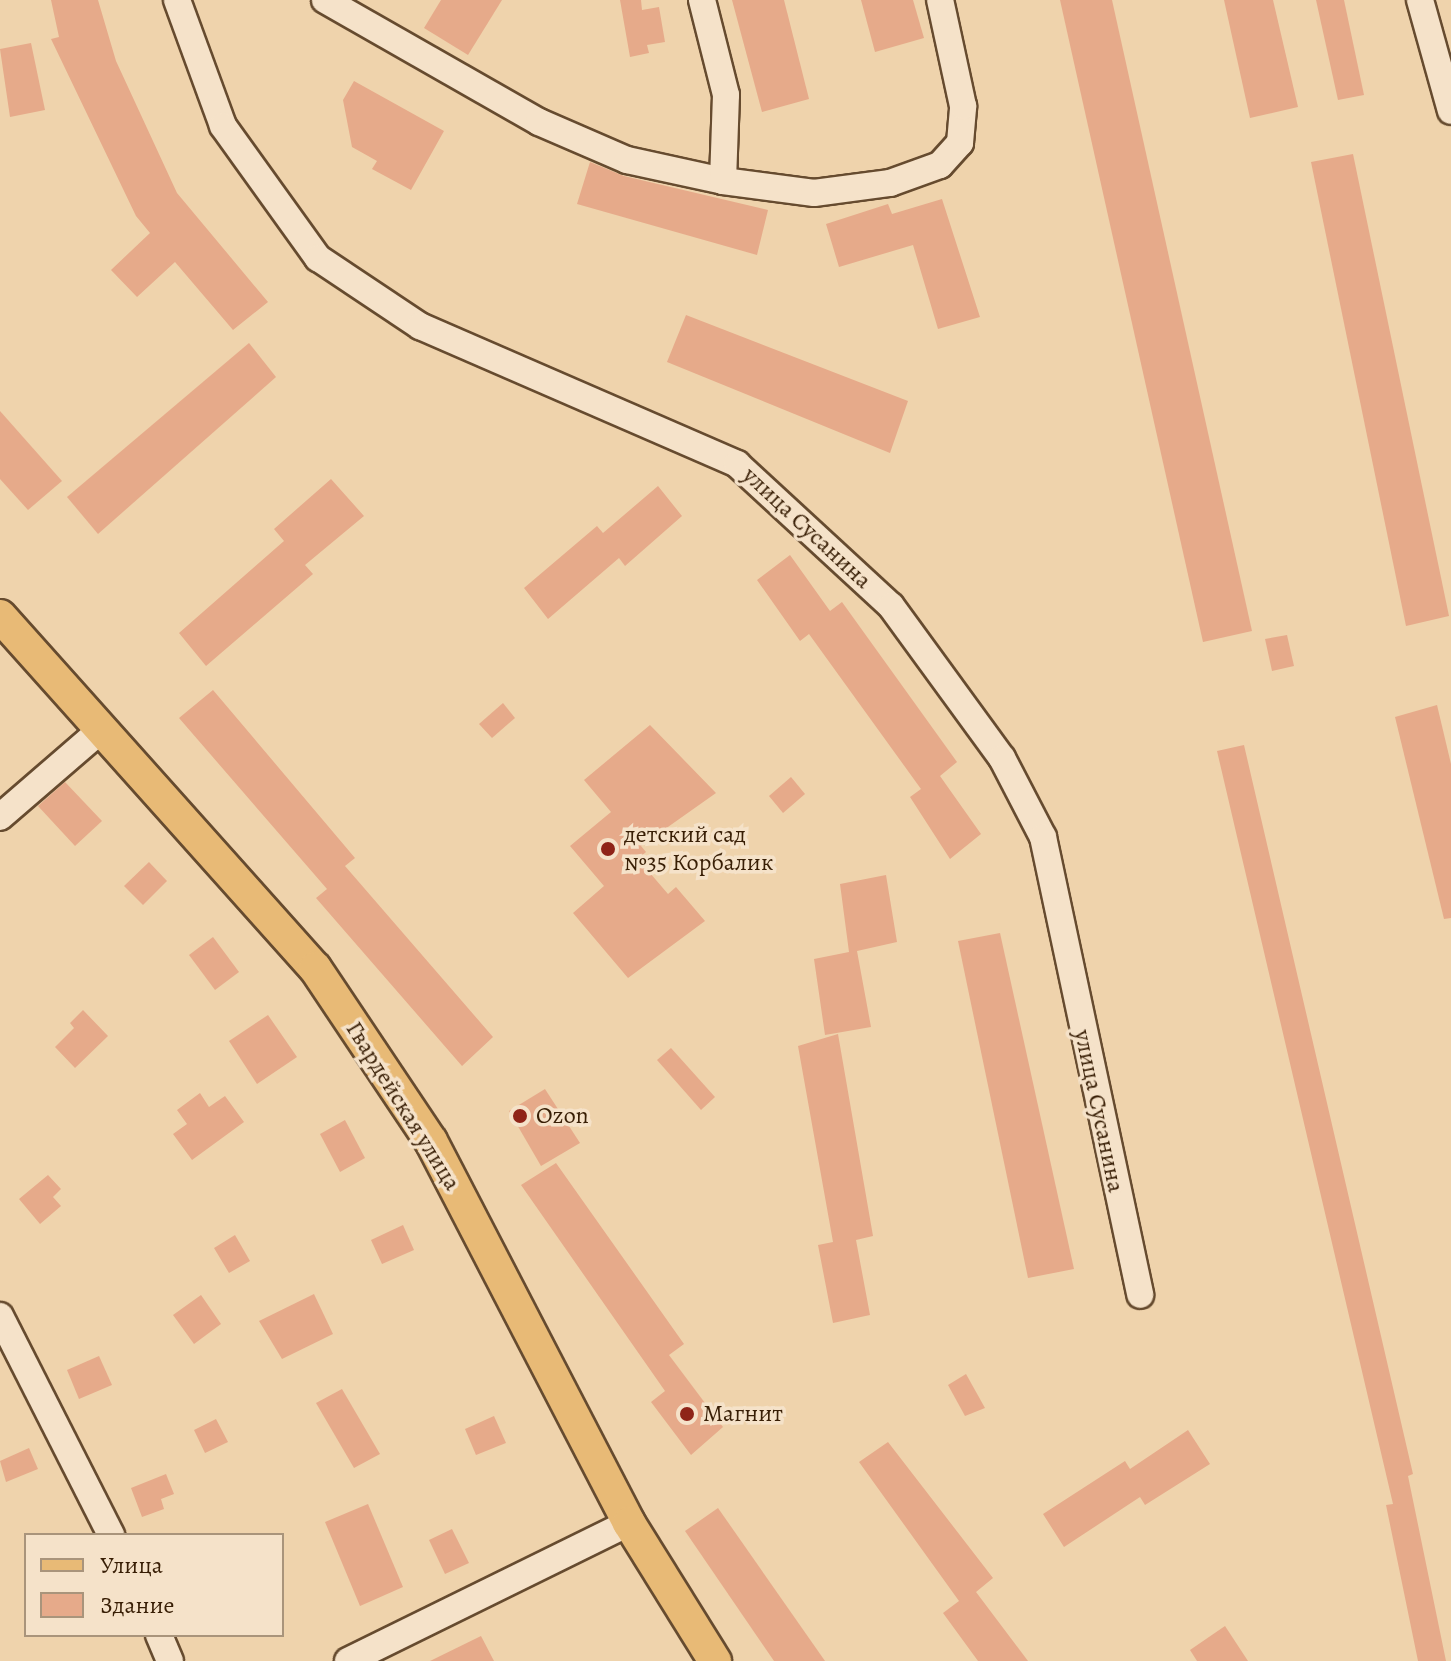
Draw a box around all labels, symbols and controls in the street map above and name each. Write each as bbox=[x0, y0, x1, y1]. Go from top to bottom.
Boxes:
street label: улица Сусанина bbox=[737, 461, 877, 595]
place label: детский сад №35 Корбалик bbox=[624, 821, 773, 877]
marker: детский сад №35 Корбалик bbox=[599, 840, 617, 858]
street label: Гвардейская улица bbox=[339, 1016, 467, 1196]
street label: улица Сусанина bbox=[1068, 1027, 1130, 1195]
place label: Ozon bbox=[536, 1102, 589, 1130]
marker: Ozon bbox=[511, 1107, 529, 1125]
place label: Магнит bbox=[703, 1400, 783, 1428]
marker: Магнит bbox=[678, 1405, 696, 1423]
legend bbox=[24, 1533, 284, 1637]
text: Улица bbox=[100, 1549, 163, 1581]
text: Здание bbox=[100, 1589, 175, 1621]

